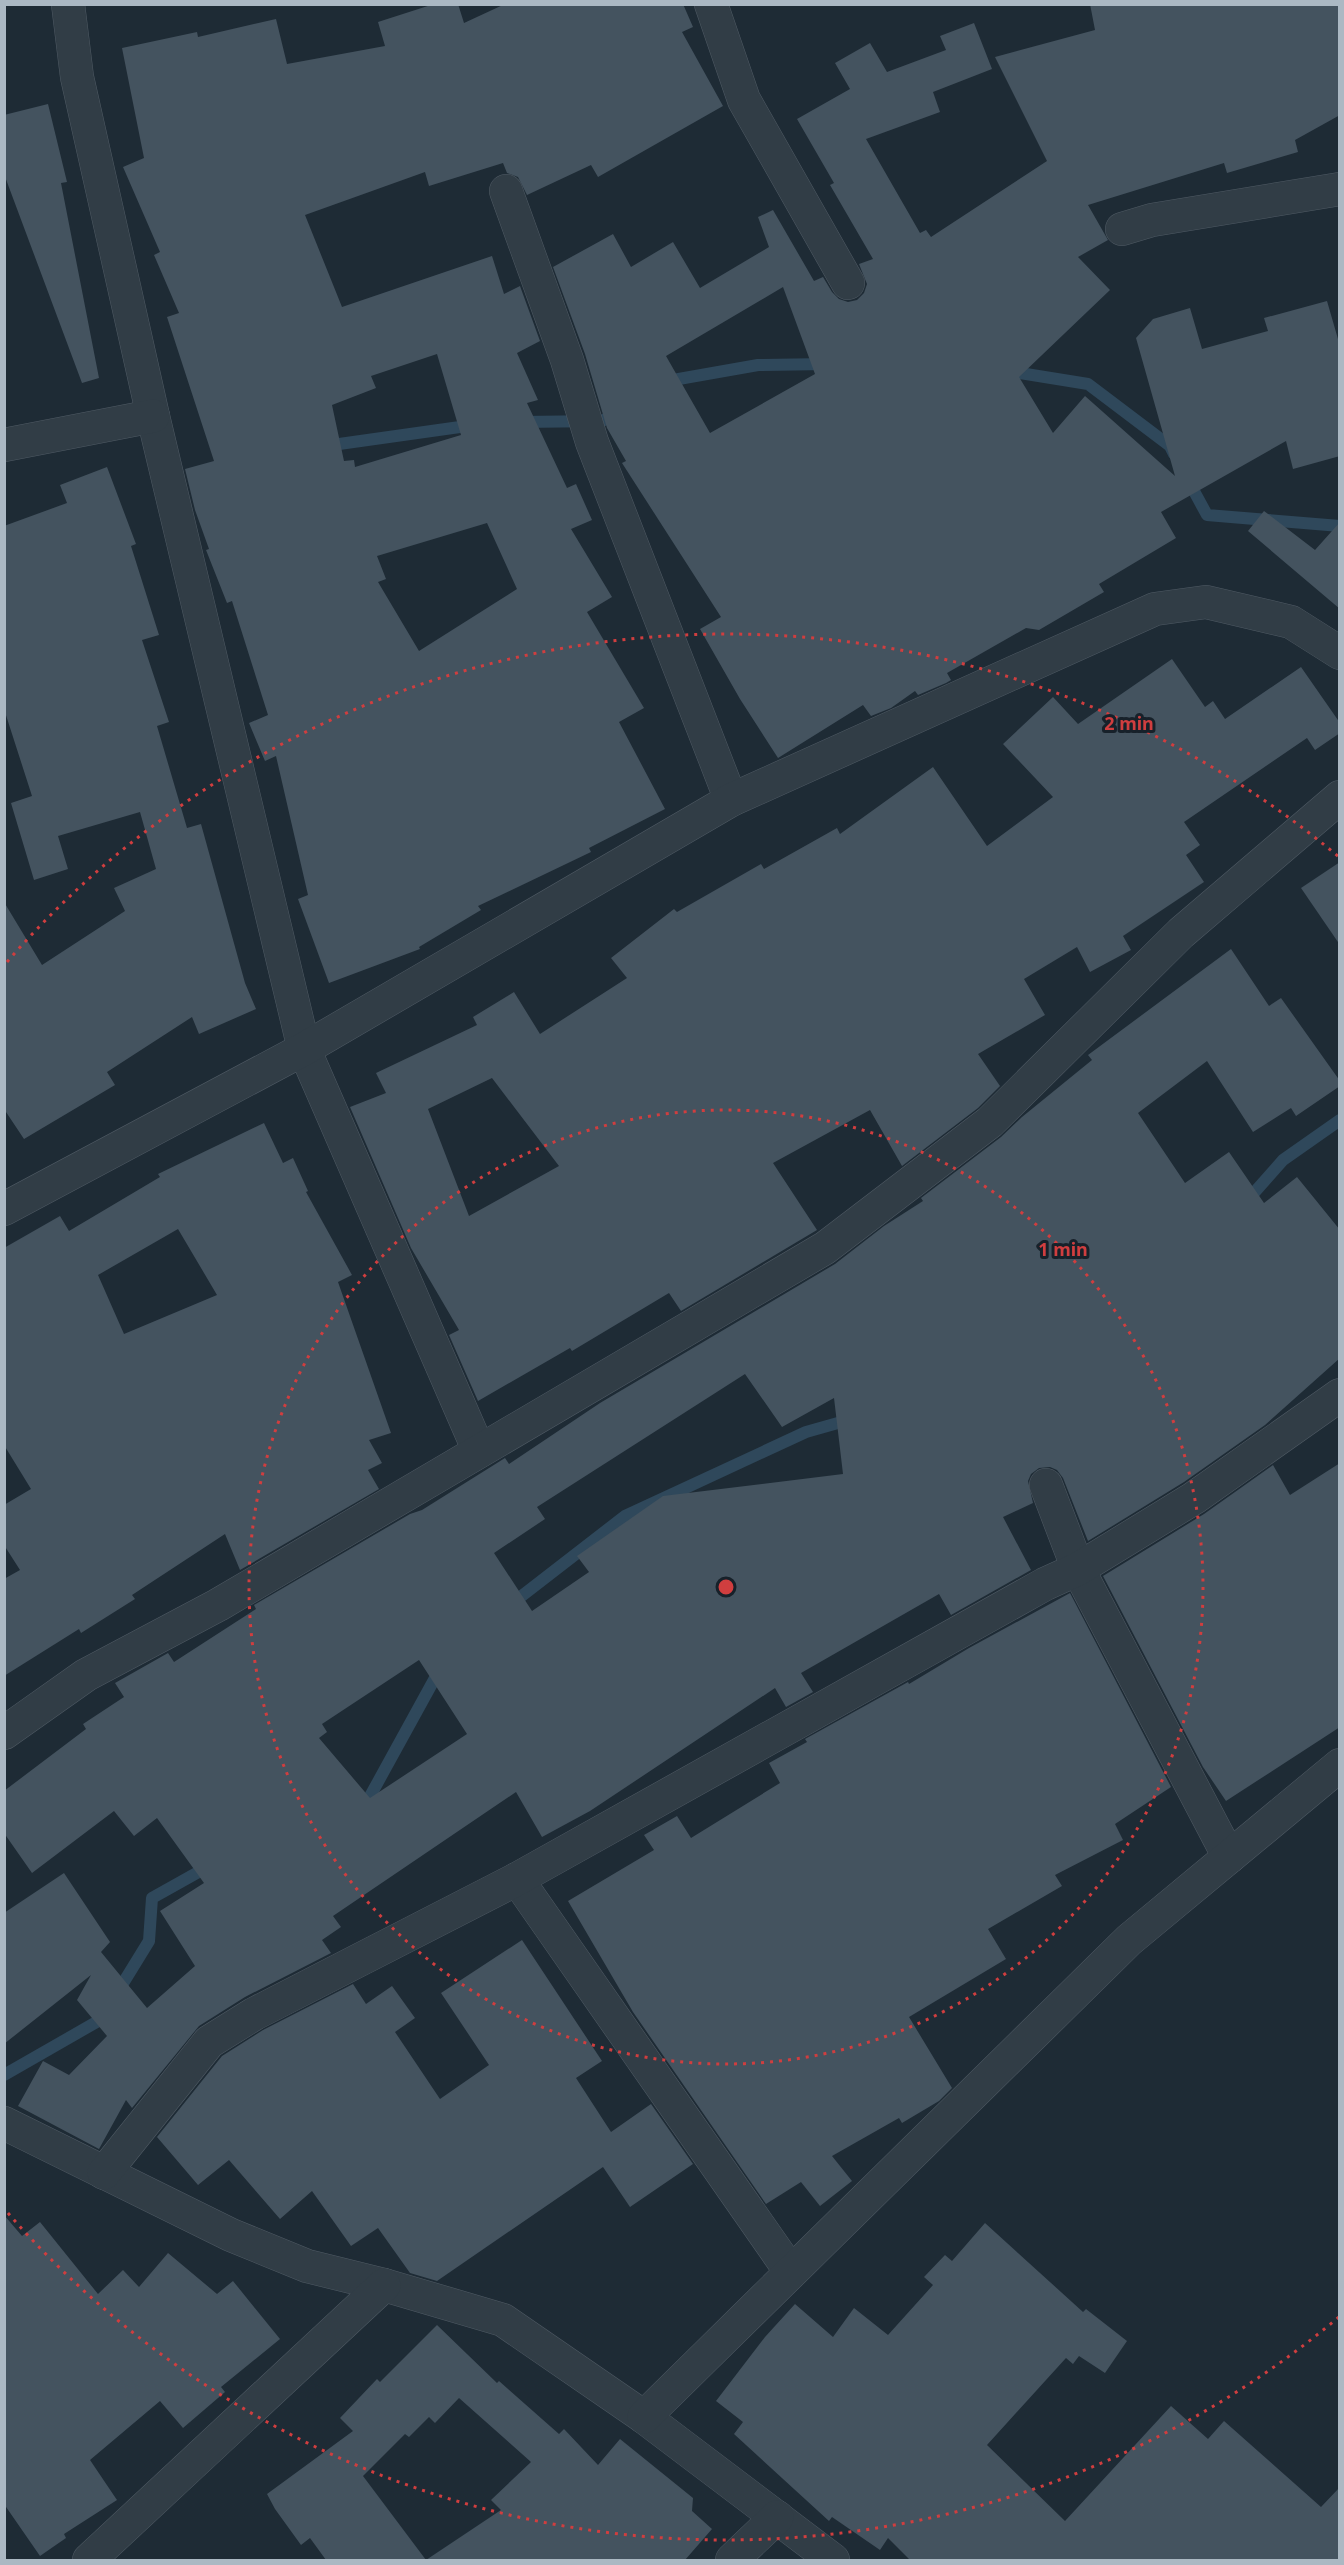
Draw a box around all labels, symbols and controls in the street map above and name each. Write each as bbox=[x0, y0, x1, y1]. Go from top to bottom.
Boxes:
text: 2 min bbox=[1104, 711, 1154, 735]
text: 1 min bbox=[1038, 1237, 1088, 1261]
centre of rings bbox=[716, 1577, 736, 1597]

